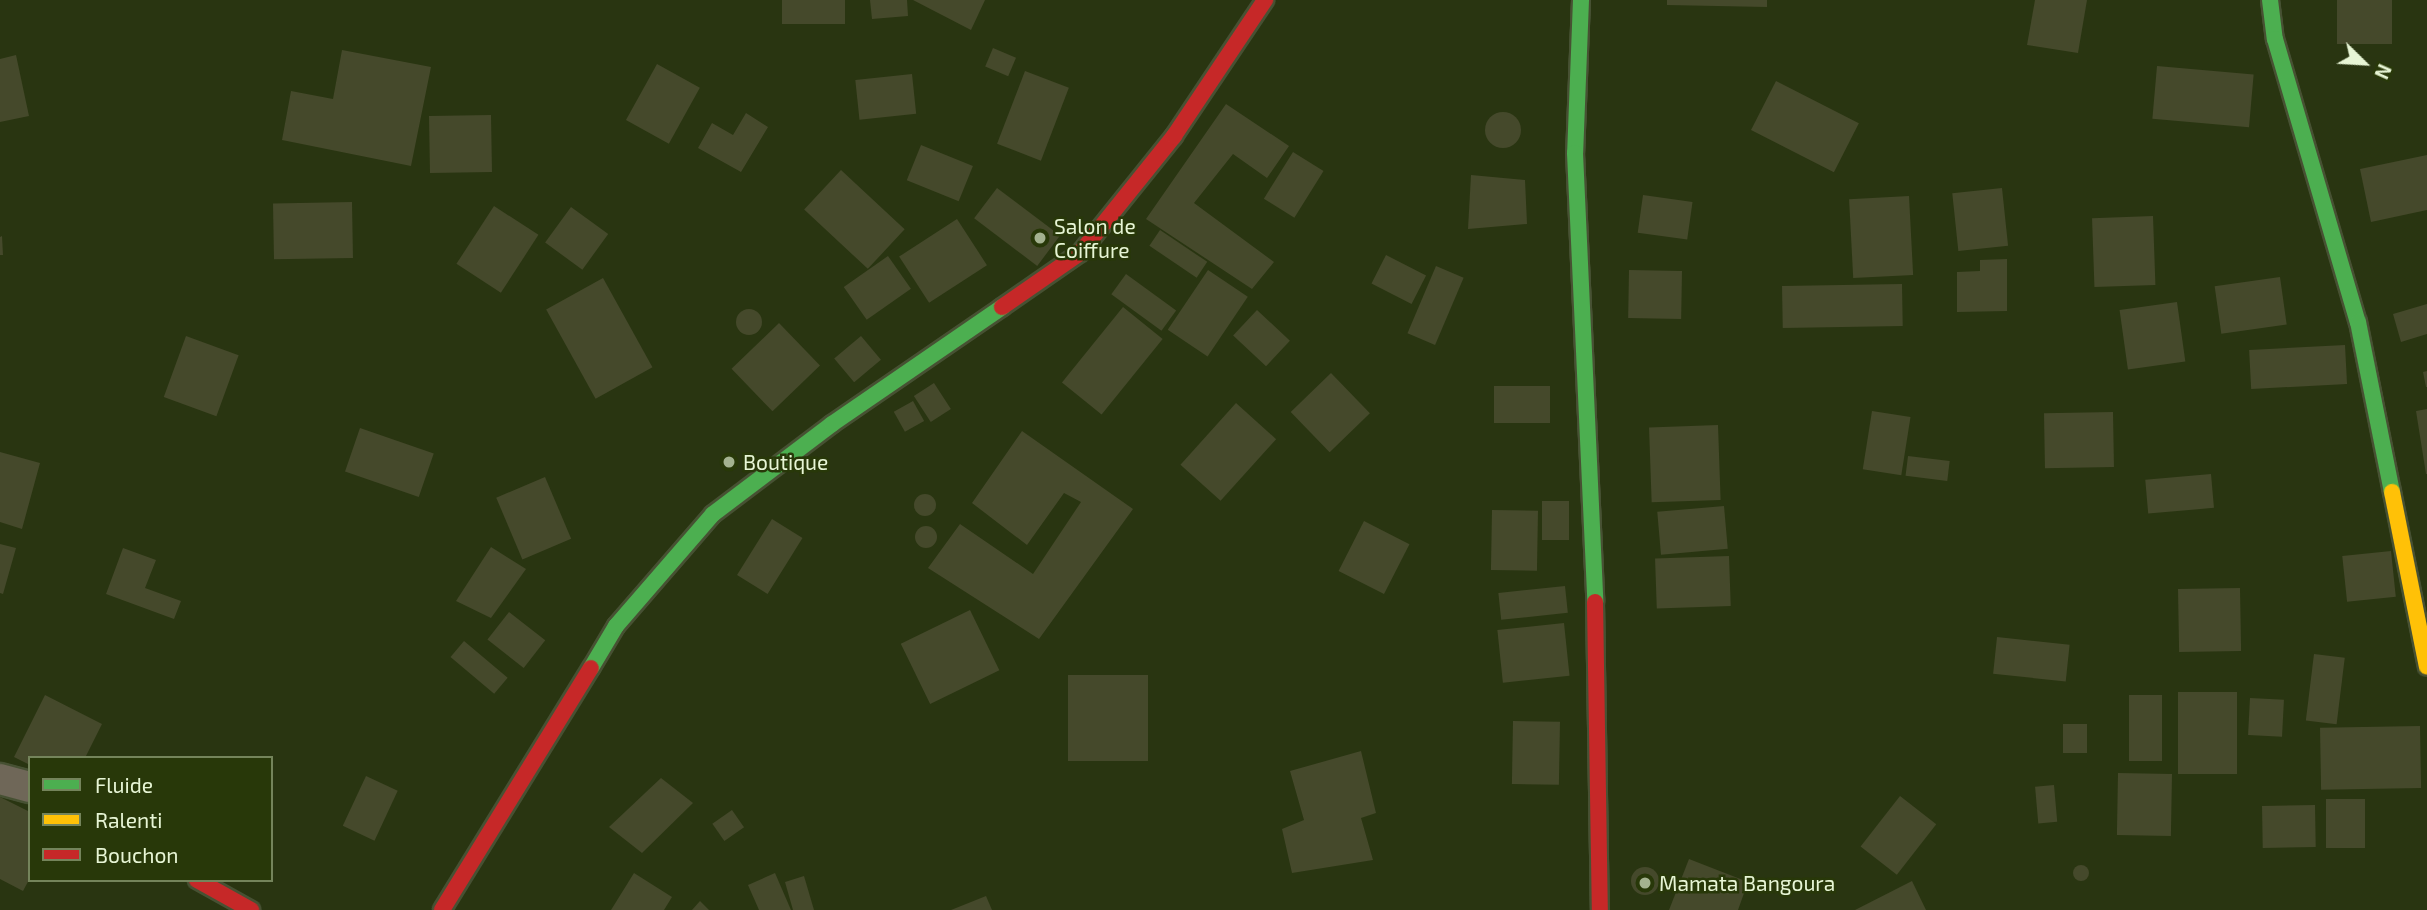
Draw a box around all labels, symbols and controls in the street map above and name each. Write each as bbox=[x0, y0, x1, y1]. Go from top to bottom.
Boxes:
north arrow bbox=[2329, 28, 2399, 98]
text: N bbox=[2370, 61, 2397, 83]
place label: Salon de Coiffure bbox=[1054, 213, 1136, 263]
marker: Salon de Coiffure bbox=[1032, 230, 1048, 246]
place label: Boutique bbox=[743, 449, 828, 475]
marker: Boutique bbox=[721, 454, 737, 470]
legend bbox=[28, 756, 273, 882]
text: Fluide bbox=[95, 772, 153, 797]
text: Ralenti bbox=[95, 807, 162, 832]
text: Bouchon bbox=[95, 842, 179, 867]
place label: Mamata Bangoura bbox=[1659, 870, 1835, 896]
marker: Mamata Bangoura bbox=[1637, 875, 1653, 891]

